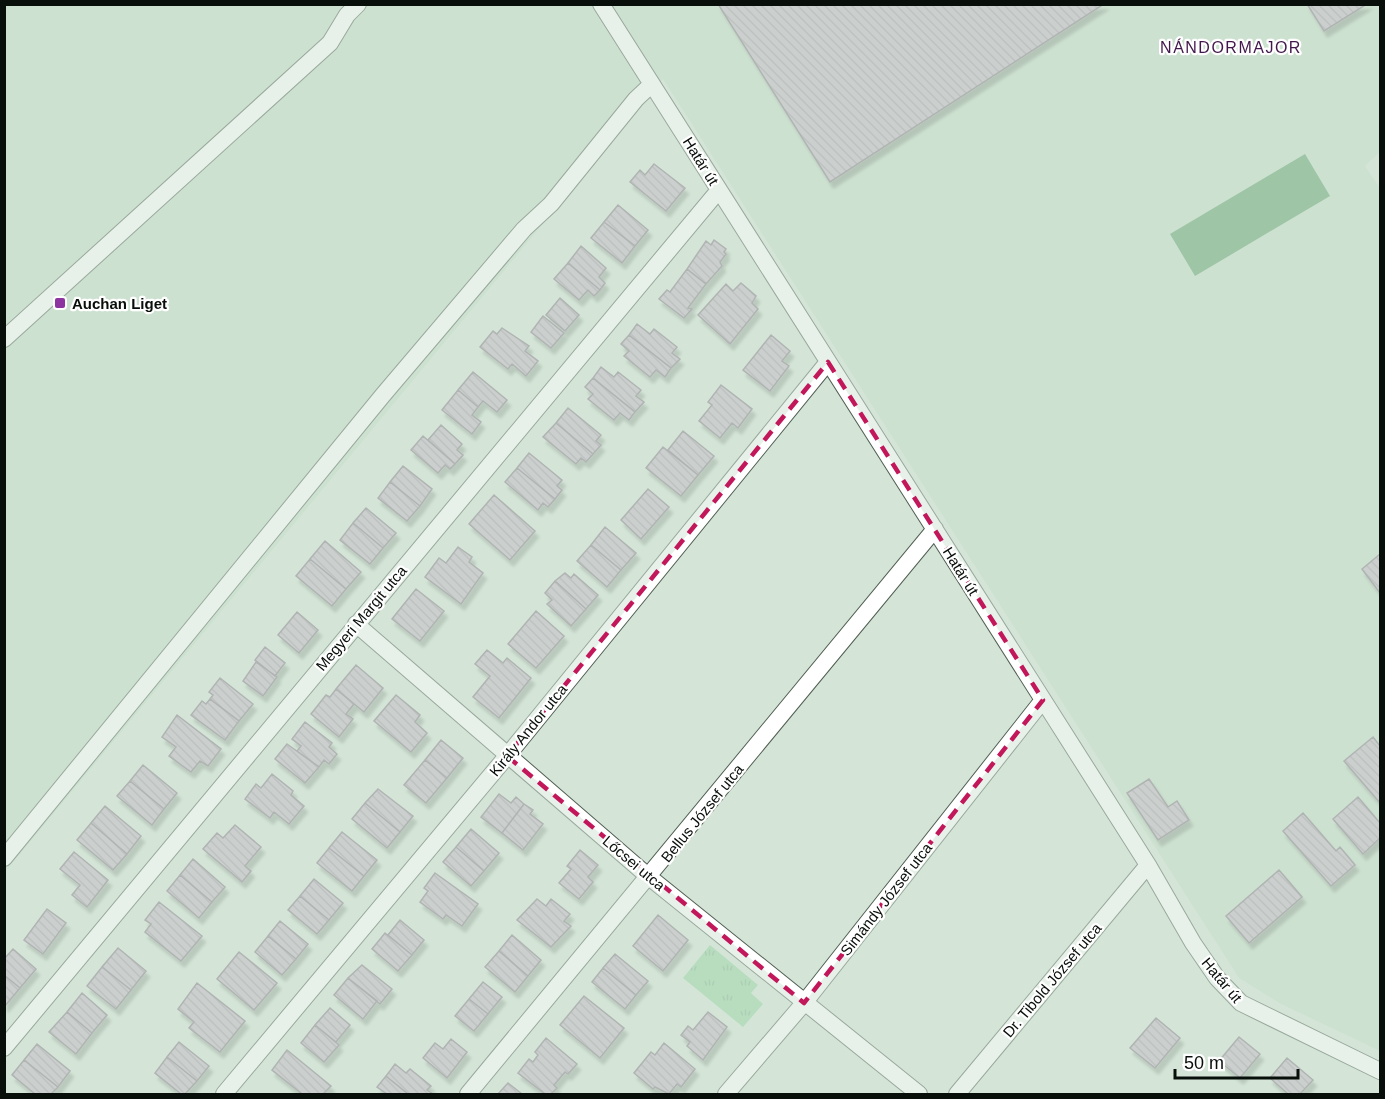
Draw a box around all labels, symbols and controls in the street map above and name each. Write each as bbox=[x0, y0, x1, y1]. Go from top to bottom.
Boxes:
district label: NÁNDORMAJOR bbox=[1160, 38, 1302, 56]
street label: Határ út bbox=[680, 134, 723, 189]
place label: Auchan Liget bbox=[72, 295, 167, 312]
marker: Auchan Liget bbox=[53, 296, 67, 310]
street label: Határ út bbox=[940, 544, 983, 599]
street label: Megyeri Margit utca bbox=[312, 562, 410, 674]
street label: Király Andor utca bbox=[486, 680, 571, 779]
street label: Bellus József utca bbox=[657, 760, 747, 865]
street label: Lőcsei utca bbox=[599, 832, 669, 894]
street label: Simándy József utca bbox=[837, 839, 936, 959]
street label: Dr. Tibold József utca bbox=[999, 919, 1105, 1040]
street label: Határ út bbox=[1198, 954, 1246, 1007]
scale bar bbox=[1175, 1042, 1298, 1080]
text: 50 m bbox=[1184, 1053, 1224, 1073]

